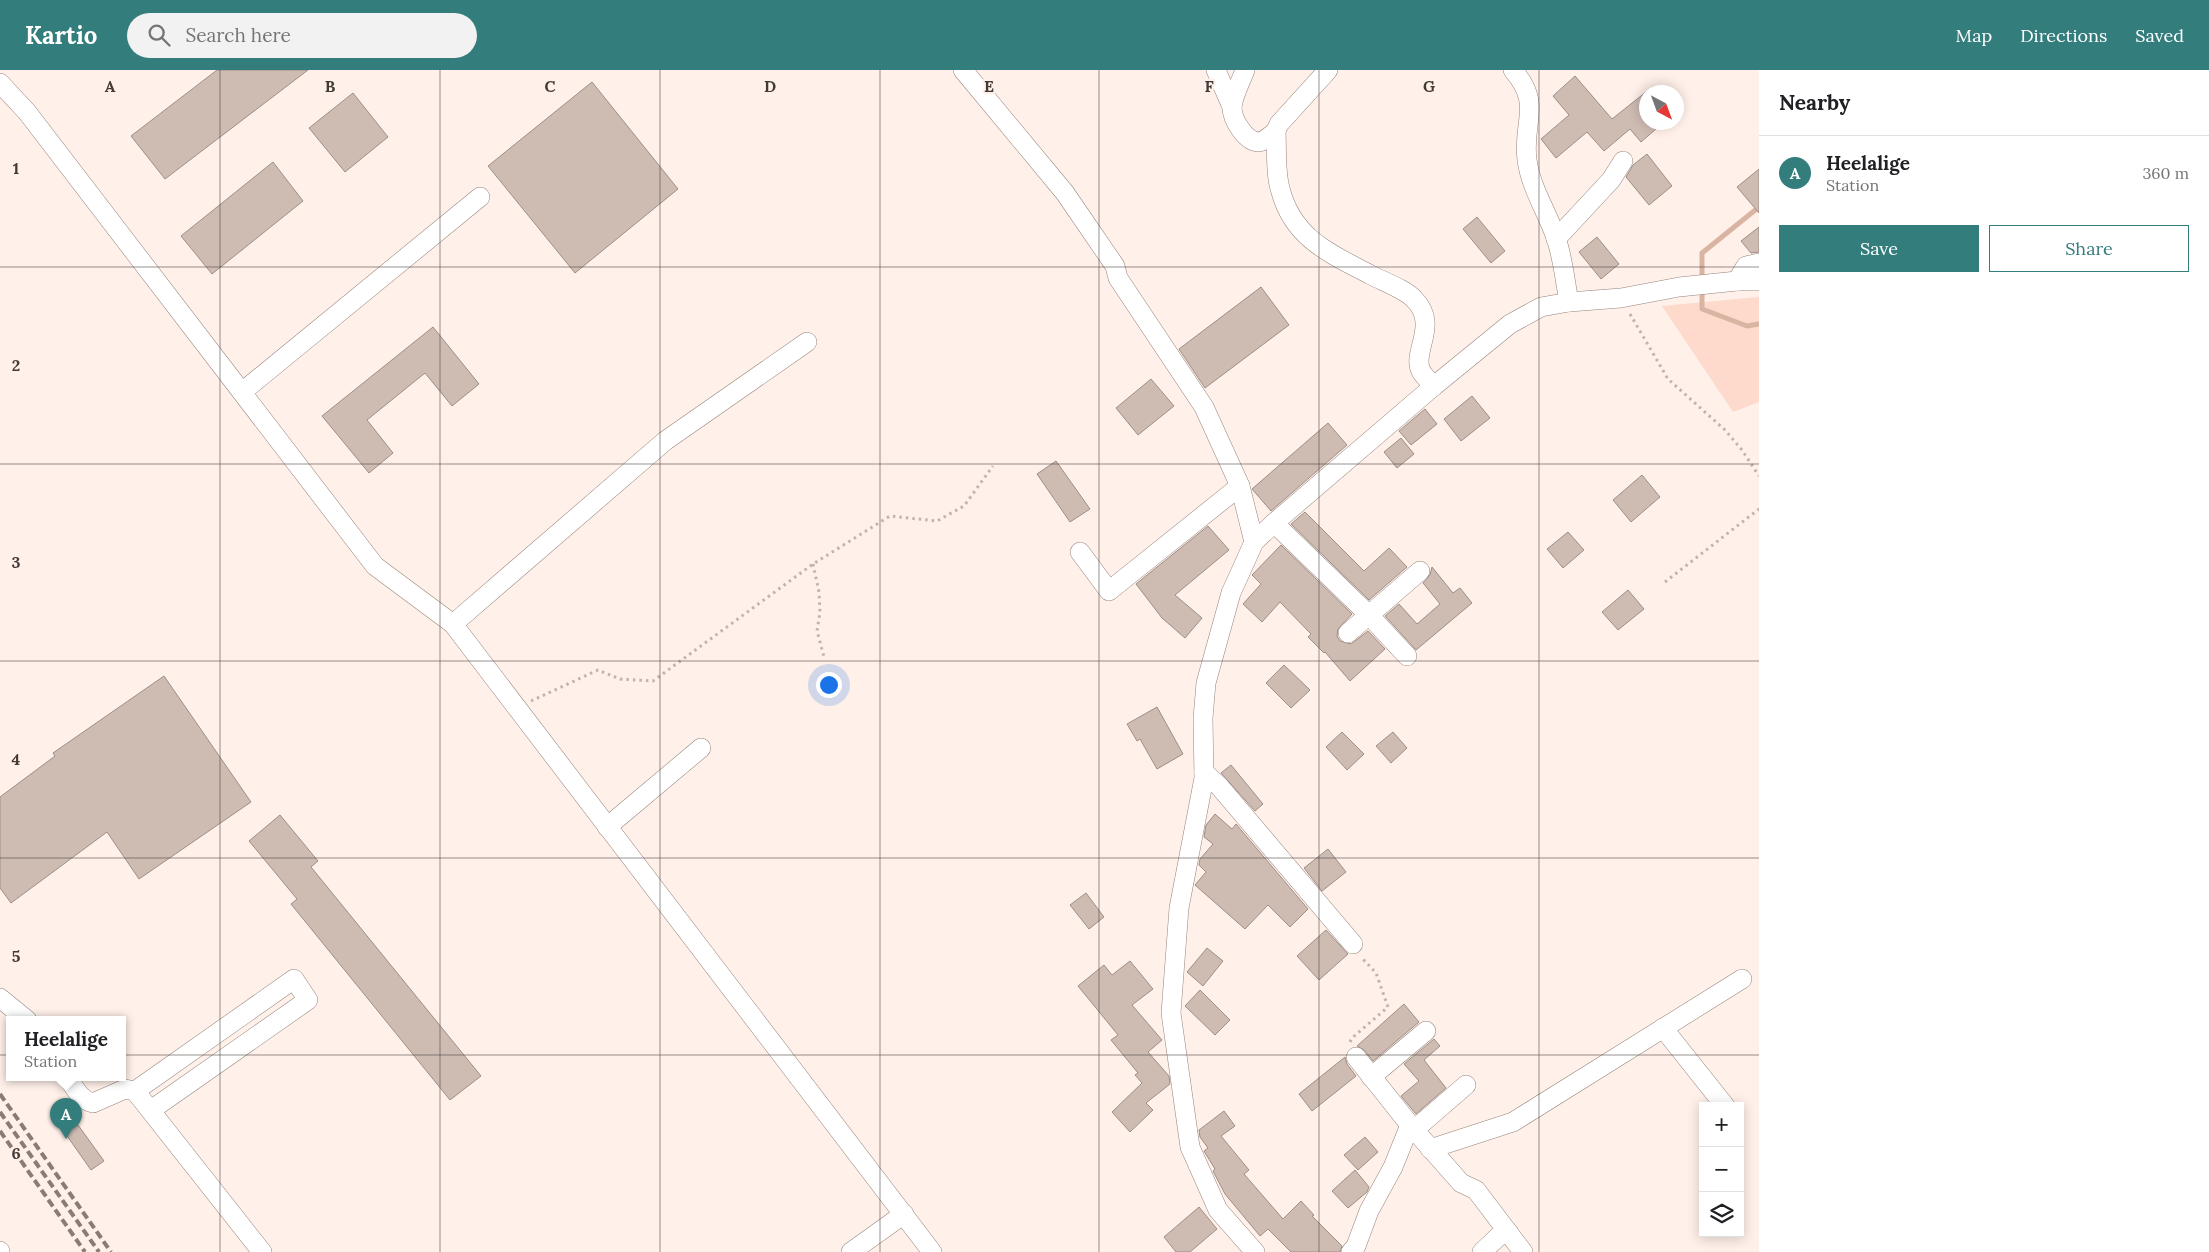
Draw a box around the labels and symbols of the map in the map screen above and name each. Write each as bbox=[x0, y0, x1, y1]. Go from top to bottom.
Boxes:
text: A bbox=[105, 76, 116, 96]
text: B bbox=[325, 76, 336, 96]
text: C bbox=[544, 76, 556, 96]
text: D bbox=[764, 76, 776, 96]
text: E bbox=[984, 76, 994, 96]
text: F bbox=[1204, 76, 1214, 96]
text: G bbox=[1423, 76, 1435, 96]
north arrow bbox=[1639, 85, 1684, 130]
text: 1 bbox=[13, 158, 19, 178]
text: 2 bbox=[12, 355, 20, 375]
text: 3 bbox=[12, 552, 21, 572]
your location bbox=[816, 672, 842, 698]
text: 4 bbox=[12, 749, 21, 769]
text: 5 bbox=[12, 946, 21, 966]
pin: A bbox=[50, 1098, 82, 1139]
text: 6 bbox=[11, 1143, 21, 1163]

